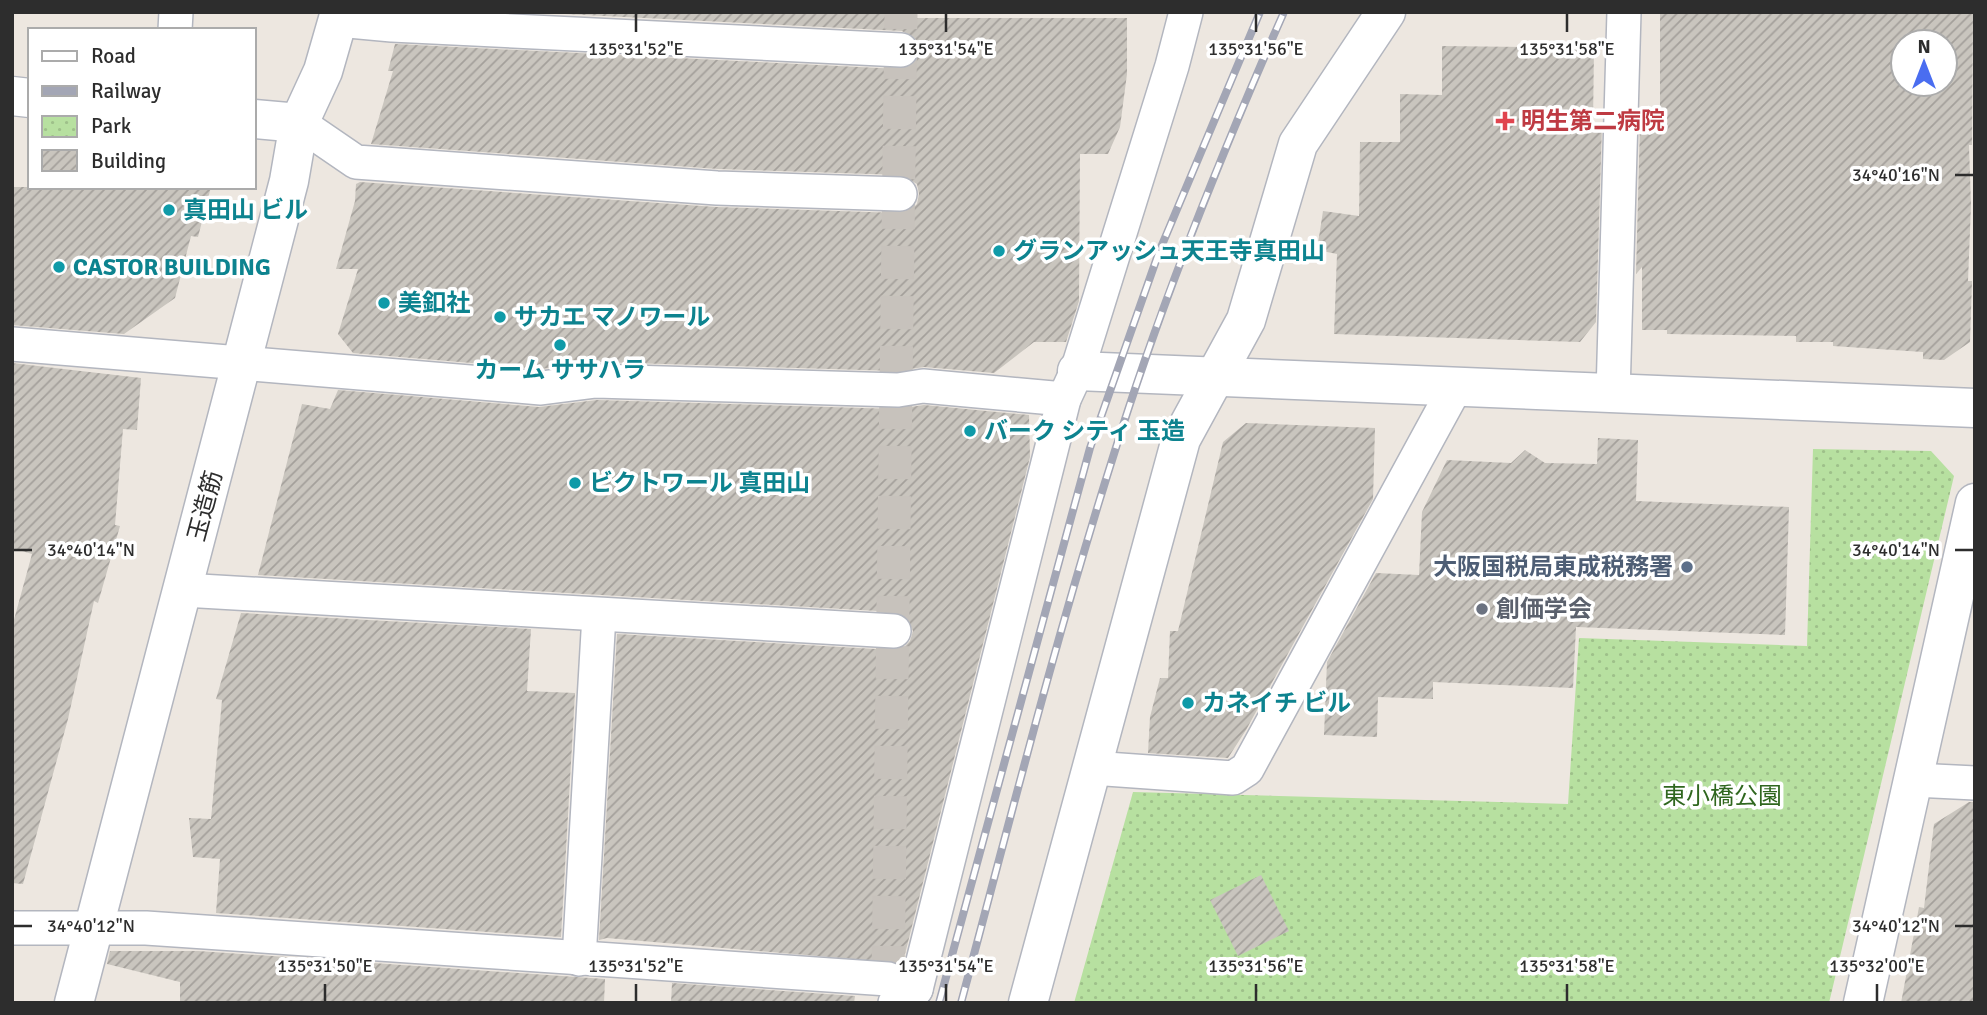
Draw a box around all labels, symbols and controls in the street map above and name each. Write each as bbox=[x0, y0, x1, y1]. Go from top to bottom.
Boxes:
legend bbox=[28, 28, 256, 189]
north arrow bbox=[1889, 28, 1959, 98]
text: N bbox=[1917, 35, 1931, 59]
text: 135°31'52"E bbox=[588, 38, 684, 60]
text: 135°31'54"E bbox=[898, 38, 994, 60]
text: 135°31'56"E bbox=[1208, 38, 1304, 60]
text: 135°31'58"E bbox=[1519, 38, 1615, 60]
text: Road bbox=[91, 43, 136, 69]
text: Railway bbox=[91, 78, 161, 104]
place label: 明生第二病院 bbox=[1521, 106, 1665, 136]
marker: 明生第二病院 bbox=[1495, 111, 1515, 131]
text: Park bbox=[91, 113, 132, 139]
text: Building bbox=[91, 148, 166, 174]
text: 34°40'16"N bbox=[1852, 164, 1940, 186]
place label: 真田山 ビル bbox=[183, 195, 308, 225]
marker: 真田山 ビル bbox=[161, 202, 177, 218]
place label: グランアッシュ天王寺真田山 bbox=[1013, 236, 1325, 266]
marker: グランアッシュ天王寺真田山 bbox=[991, 243, 1007, 259]
place label: CASTOR BUILDING bbox=[73, 252, 271, 282]
marker: CASTOR BUILDING bbox=[51, 259, 67, 275]
place label: 美釦社 bbox=[398, 288, 470, 318]
marker: 美釦社 bbox=[376, 295, 392, 311]
place label: サカエ マノワール bbox=[514, 302, 711, 332]
marker: サカエ マノワール bbox=[492, 309, 508, 325]
marker: カーム ササハラ bbox=[552, 337, 568, 353]
place label: カーム ササハラ bbox=[474, 355, 646, 385]
place label: バーク シティ 玉造 bbox=[984, 416, 1185, 446]
marker: バーク シティ 玉造 bbox=[962, 423, 978, 439]
street label: 玉造筋 bbox=[181, 467, 229, 545]
place label: ビクトワール 真田山 bbox=[589, 468, 810, 498]
marker: ビクトワール 真田山 bbox=[567, 475, 583, 491]
text: 34°40'14"N bbox=[47, 539, 135, 561]
text: 34°40'14"N bbox=[1852, 539, 1940, 561]
place label: 大阪国税局東成税務署 bbox=[1433, 552, 1673, 582]
marker: 大阪国税局東成税務署 bbox=[1679, 559, 1695, 575]
place label: 創価学会 bbox=[1496, 594, 1592, 624]
marker: 創価学会 bbox=[1474, 601, 1490, 617]
place label: カネイチ ビル bbox=[1202, 688, 1351, 718]
marker: カネイチ ビル bbox=[1180, 695, 1196, 711]
park label: 東小橋公園 bbox=[1662, 781, 1782, 811]
text: 34°40'12"N bbox=[47, 915, 135, 937]
text: 34°40'12"N bbox=[1852, 915, 1940, 937]
text: 135°31'50"E bbox=[277, 955, 373, 977]
text: 135°31'52"E bbox=[588, 955, 684, 977]
text: 135°31'54"E bbox=[898, 955, 994, 977]
text: 135°31'56"E bbox=[1208, 955, 1304, 977]
text: 135°31'58"E bbox=[1519, 955, 1615, 977]
text: 135°32'00"E bbox=[1829, 955, 1925, 977]

